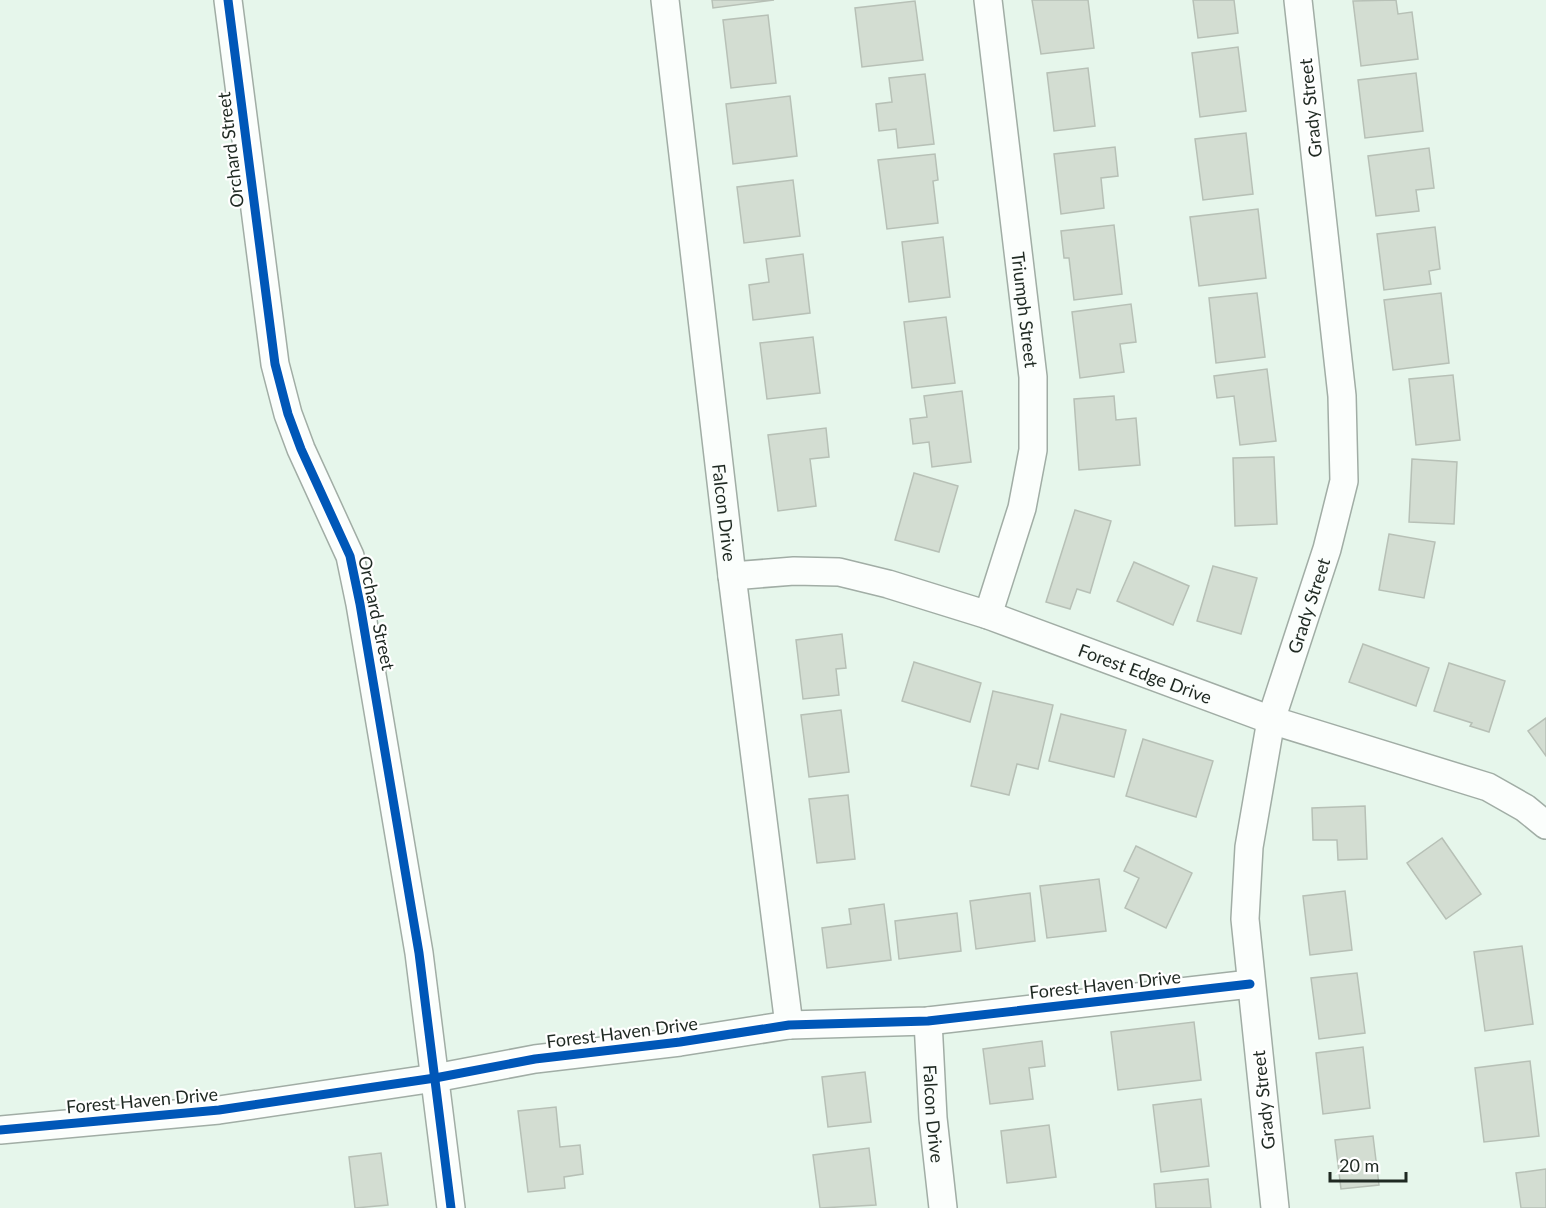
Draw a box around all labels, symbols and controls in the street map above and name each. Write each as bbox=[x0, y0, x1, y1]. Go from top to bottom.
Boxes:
street label: Grady Street bbox=[1294, 57, 1326, 159]
street label: Orchard Street bbox=[212, 90, 248, 209]
street label: Triumph Street bbox=[1007, 251, 1043, 370]
street label: Falcon Drive bbox=[708, 462, 741, 563]
street label: Orchard Street bbox=[354, 554, 400, 673]
street label: Grady Street bbox=[1283, 554, 1335, 656]
street label: Forest Edge Drive bbox=[1075, 639, 1215, 708]
street label: Forest Haven Drive bbox=[1028, 965, 1182, 1003]
street label: Forest Haven Drive bbox=[545, 1012, 699, 1052]
street label: Grady Street bbox=[1247, 1049, 1279, 1151]
street label: Falcon Drive bbox=[919, 1064, 949, 1164]
street label: Forest Haven Drive bbox=[65, 1082, 219, 1118]
scale bar bbox=[1330, 1145, 1406, 1183]
text: 20 m bbox=[1339, 1154, 1379, 1176]

